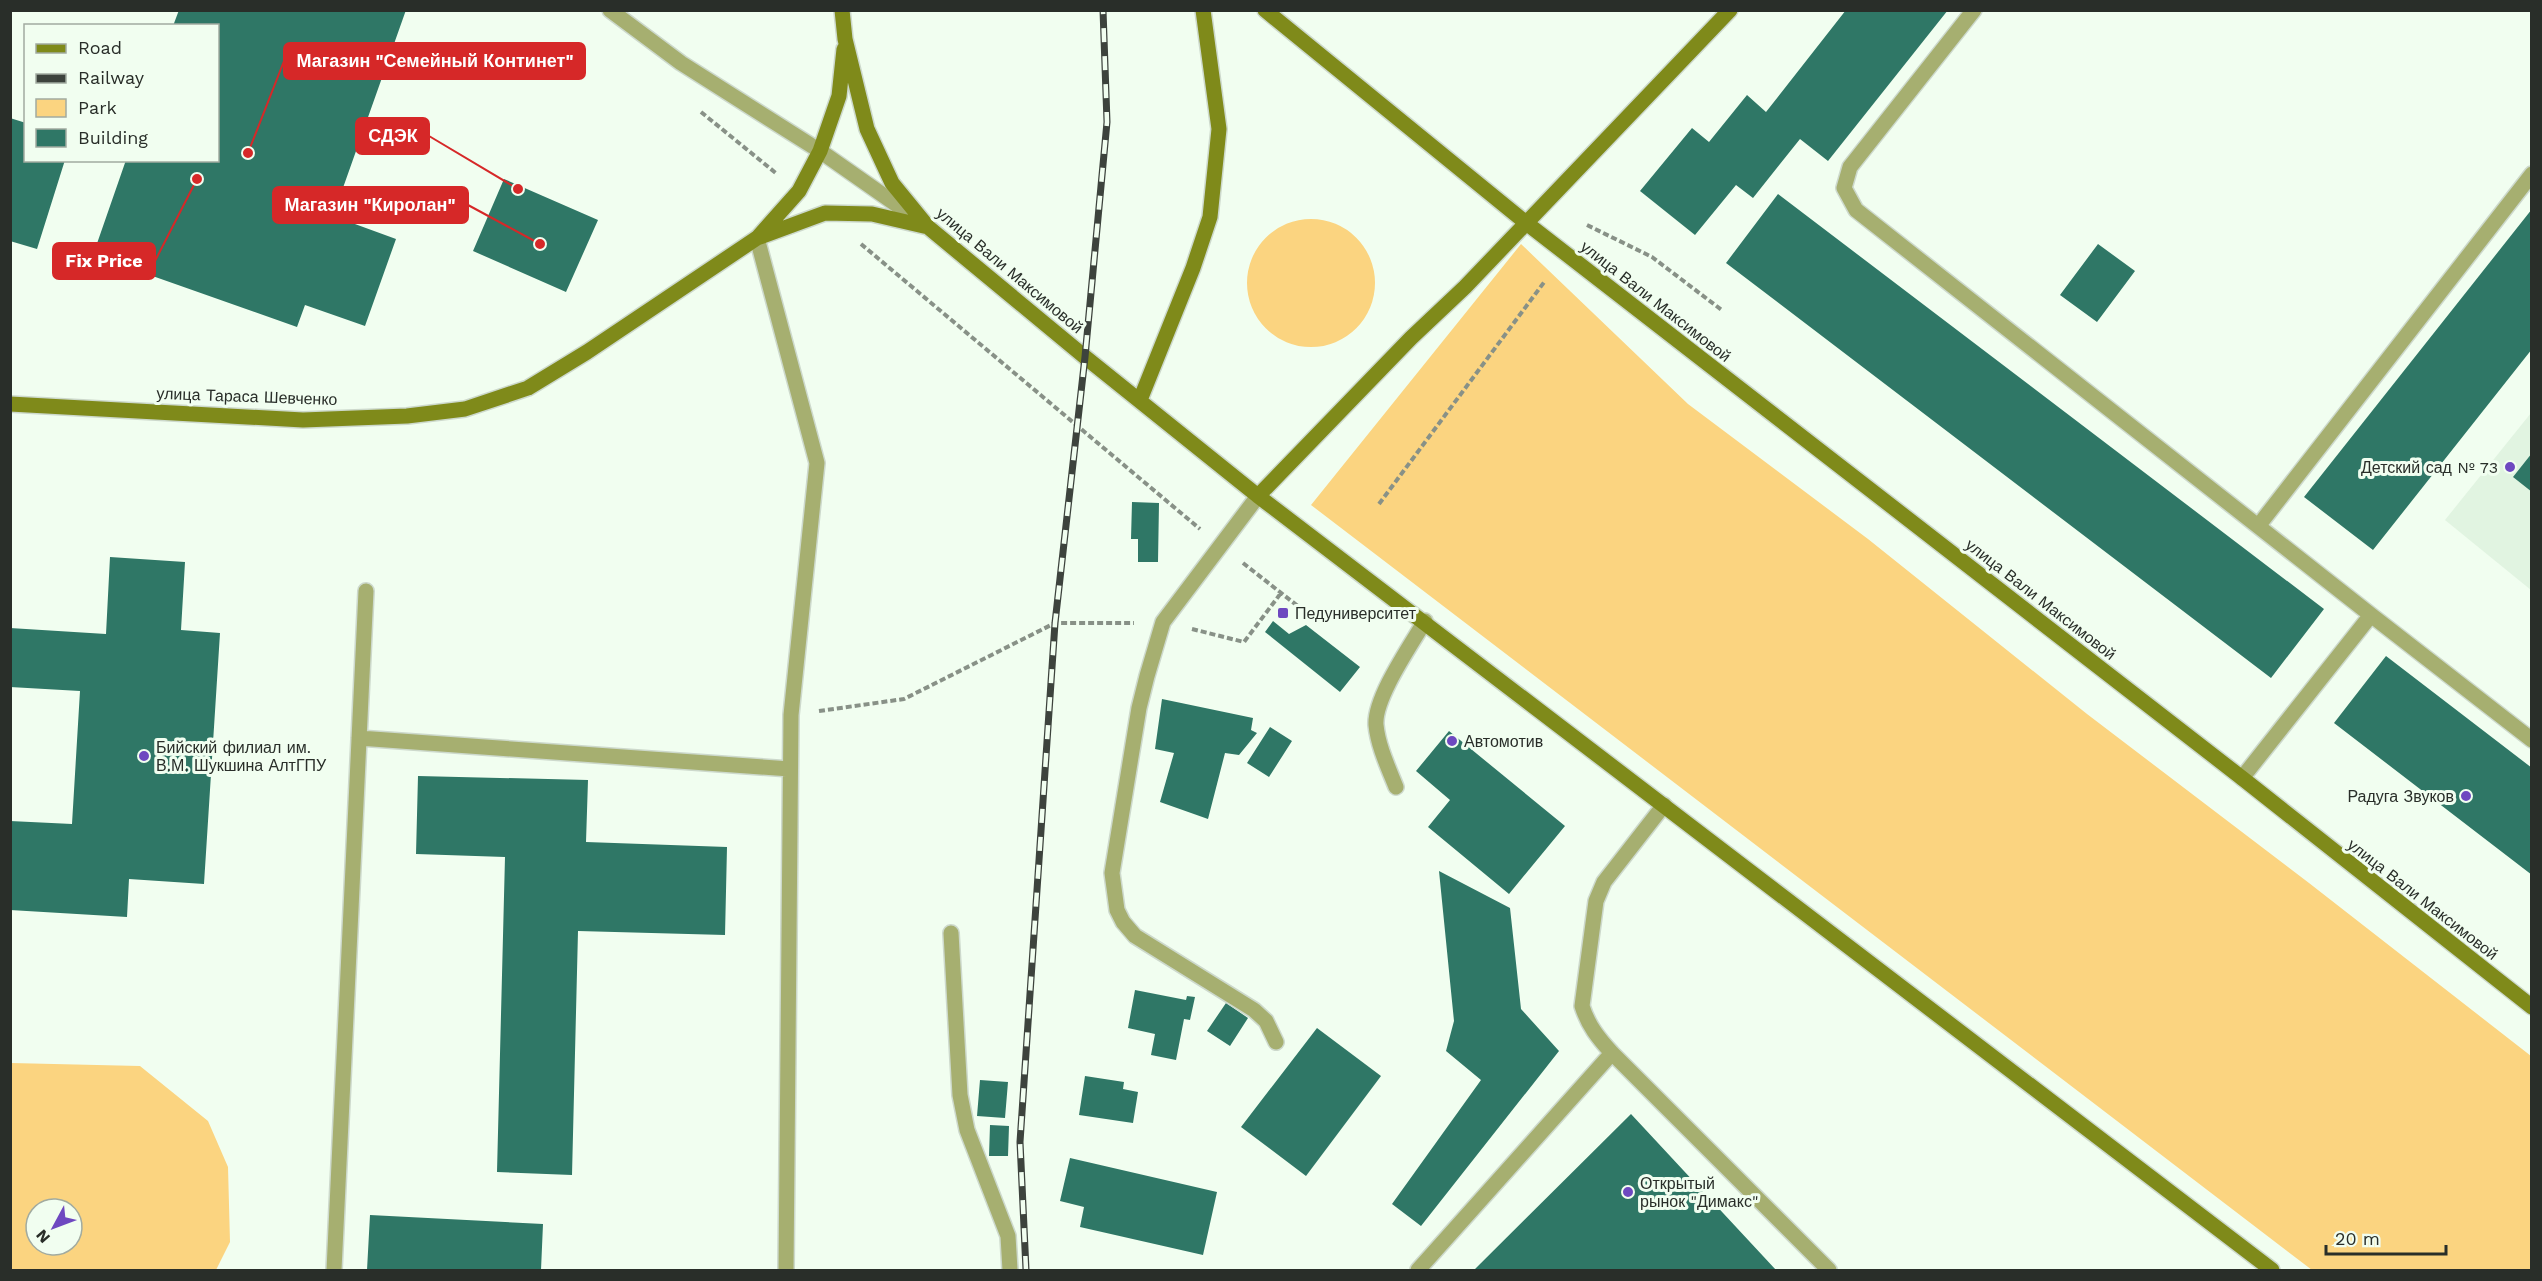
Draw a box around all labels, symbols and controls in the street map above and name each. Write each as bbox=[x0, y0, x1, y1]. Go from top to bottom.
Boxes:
legend bbox=[24, 24, 219, 162]
text: Road bbox=[78, 37, 122, 58]
callout: Магазин "Семейный Континет" bbox=[284, 43, 585, 79]
text: Магазин "Семейный Континет" bbox=[297, 50, 573, 71]
text: Railway bbox=[78, 67, 145, 88]
text: Park bbox=[78, 97, 117, 118]
callout: СДЭК bbox=[356, 118, 429, 154]
text: СДЭК bbox=[368, 125, 419, 146]
text: Building bbox=[78, 127, 148, 148]
callout: Магазин "Киролан" bbox=[273, 187, 468, 223]
text: Магазин "Киролан" bbox=[285, 194, 456, 215]
street label: улица Вали Максимовой bbox=[933, 204, 1087, 337]
street label: улица Вали Максимовой bbox=[1577, 237, 1735, 366]
callout: Fix Price bbox=[53, 243, 155, 279]
text: Fix Price bbox=[65, 250, 143, 271]
street label: улица Тараса Шевченко bbox=[156, 384, 338, 409]
place label: Детский сад № 73 bbox=[2361, 458, 2498, 477]
marker: Детский сад № 73 bbox=[2503, 460, 2517, 474]
street label: улица Вали Максимовой bbox=[1962, 535, 2120, 664]
place label: Педуниверситет bbox=[1295, 604, 1417, 623]
marker: Педуниверситет bbox=[1276, 606, 1290, 620]
place label: Автомотив bbox=[1464, 732, 1543, 751]
marker: Автомотив bbox=[1445, 734, 1459, 748]
place label: Бийский филиал им. В.М. Шукшина АлтГПУ bbox=[156, 738, 327, 775]
marker: Бийский филиал им. В.М. Шукшина АлтГПУ bbox=[137, 749, 151, 763]
place label: Радуга Звуков bbox=[2347, 787, 2454, 806]
marker: Радуга Звуков bbox=[2459, 789, 2473, 803]
street label: улица Вали Максимовой bbox=[2344, 835, 2502, 964]
place label: Открытый рынок "Димакс" bbox=[1640, 1174, 1758, 1211]
marker: Открытый рынок "Димакс" bbox=[1621, 1185, 1635, 1199]
north arrow bbox=[24, 1197, 84, 1257]
scale bar bbox=[2326, 1218, 2446, 1256]
text: N bbox=[32, 1226, 54, 1247]
text: 20 m bbox=[2335, 1228, 2380, 1249]

